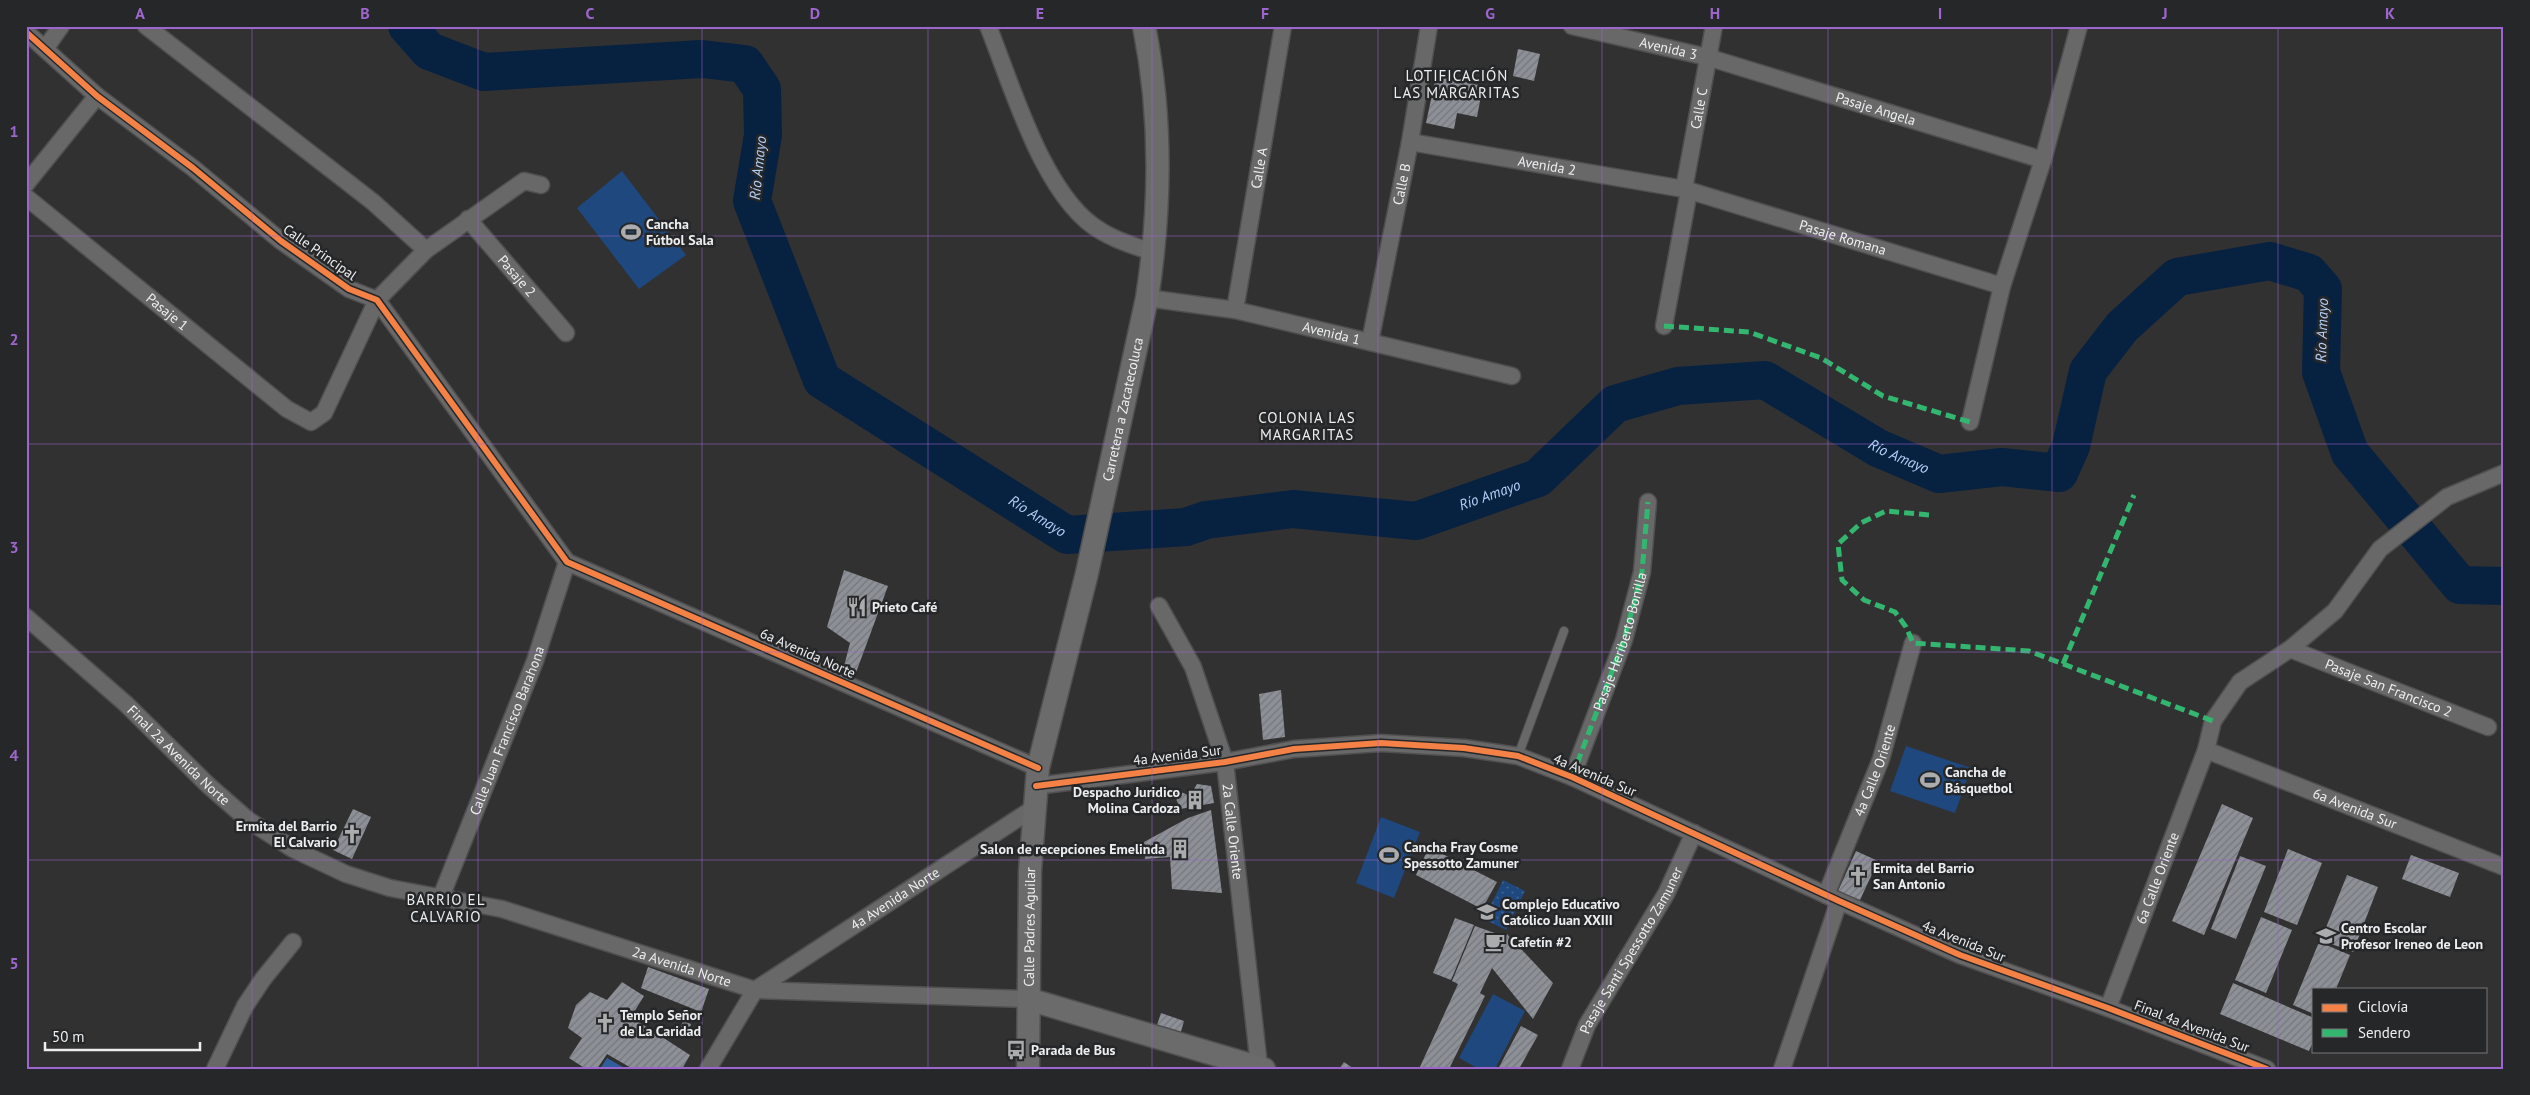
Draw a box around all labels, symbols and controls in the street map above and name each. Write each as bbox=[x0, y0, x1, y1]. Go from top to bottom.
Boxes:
text: A bbox=[135, 3, 145, 23]
text: B bbox=[360, 3, 370, 23]
text: C bbox=[586, 3, 595, 23]
text: D bbox=[810, 3, 820, 23]
text: E bbox=[1036, 3, 1044, 23]
text: F bbox=[1261, 3, 1269, 23]
text: G bbox=[1485, 3, 1495, 23]
text: H bbox=[1710, 3, 1720, 23]
text: I bbox=[1938, 3, 1942, 23]
text: J bbox=[2161, 3, 2168, 23]
text: K bbox=[2385, 3, 2395, 23]
street label: Avenida 3 bbox=[1638, 33, 1699, 64]
district label: LOTIFICACIÓN LAS MARGARITAS bbox=[1394, 66, 1520, 102]
street label: Calle C bbox=[1686, 86, 1711, 131]
street label: Pasaje Angela bbox=[1833, 88, 1918, 129]
text: 1 bbox=[9, 121, 19, 141]
water label: Río Amayo bbox=[745, 135, 770, 201]
street label: Calle A bbox=[1247, 145, 1271, 190]
street label: Avenida 2 bbox=[1517, 152, 1577, 179]
street label: Calle B bbox=[1389, 162, 1415, 206]
place label: Cancha Fútbol Sala bbox=[646, 215, 714, 249]
street label: Pasaje Romana bbox=[1797, 216, 1888, 259]
street label: Calle Principal bbox=[280, 220, 360, 284]
sports icon: Cancha Fútbol Sala bbox=[620, 221, 642, 243]
street label: Pasaje 2 bbox=[494, 251, 540, 300]
street label: Pasaje 1 bbox=[142, 289, 192, 334]
water label: Río Amayo bbox=[2311, 298, 2332, 362]
street label: Avenida 1 bbox=[1301, 317, 1362, 349]
text: 2 bbox=[9, 329, 19, 349]
street label: Carretera a Zacatecoluca bbox=[1098, 336, 1147, 483]
district label: COLONIA LAS MARGARITAS bbox=[1258, 408, 1356, 444]
water label: Río Amayo bbox=[1865, 434, 1932, 478]
water label: Río Amayo bbox=[1456, 475, 1523, 514]
water label: Río Amayo bbox=[1005, 491, 1070, 541]
text: 3 bbox=[9, 537, 19, 557]
street label: Pasaje Heriberto Bonilla bbox=[1589, 570, 1651, 713]
restaurant icon: Prieto Café bbox=[846, 596, 868, 618]
place label: Prieto Café bbox=[872, 598, 937, 616]
street label: 6a Avenida Norte bbox=[757, 624, 859, 682]
street label: Calle Juan Francisco Barahona bbox=[466, 644, 548, 818]
street label: Pasaje San Francisco 2 bbox=[2322, 655, 2455, 721]
street label: Final 2a Avenida Norte bbox=[123, 701, 234, 809]
street label: 4a Calle Oriente bbox=[1850, 722, 1899, 819]
street label: 4a Avenida Sur bbox=[1132, 741, 1222, 769]
text: 4 bbox=[9, 745, 19, 765]
street label: 4a Avenida Sur bbox=[1551, 749, 1640, 801]
place label: Cancha de Básquetbol bbox=[1945, 763, 2013, 797]
sports icon: Cancha de Básquetbol bbox=[1919, 769, 1941, 791]
street label: 2a Calle Oriente bbox=[1218, 782, 1247, 881]
place label: Despacho Juridico Molina Cardoza bbox=[1073, 783, 1180, 817]
street label: 6a Avenida Sur bbox=[2310, 784, 2400, 833]
building icon: Despacho Juridico Molina Cardoza bbox=[1184, 789, 1206, 811]
place label: Ermita del Barrio El Calvario bbox=[236, 817, 337, 851]
church icon: Ermita del Barrio El Calvario bbox=[341, 823, 363, 845]
street label: 6a Calle Oriente bbox=[2132, 830, 2183, 926]
building icon: Salon de recepciones Emelinda bbox=[1169, 838, 1191, 860]
place label: Cancha Fray Cosme Spessotto Zamuner bbox=[1404, 838, 1519, 872]
place label: Salon de recepciones Emelinda bbox=[980, 840, 1165, 858]
sports icon: Cancha Fray Cosme Spessotto Zamuner bbox=[1378, 844, 1400, 866]
place label: Ermita del Barrio San Antonio bbox=[1873, 859, 1975, 893]
street label: 4a Avenida Norte bbox=[847, 863, 943, 934]
street label: Pasaje Santi Spessotto Zamuner bbox=[1576, 864, 1686, 1036]
church icon: Ermita del Barrio San Antonio bbox=[1847, 865, 1869, 887]
street label: Calle Padres Aguilar bbox=[1020, 866, 1039, 987]
district label: BARRIO EL CALVARIO bbox=[407, 890, 485, 926]
place label: Complejo Educativo Católico Juan XXIII bbox=[1502, 895, 1620, 929]
school or university icon: Complejo Educativo Católico Juan XXIII bbox=[1476, 901, 1498, 923]
street label: 4a Avenida Sur bbox=[1920, 916, 2009, 966]
place label: Centro Escolar Profesor Ireneo de Leon bbox=[2341, 919, 2483, 953]
school or university icon: Centro Escolar Profesor Ireneo de Leon bbox=[2315, 925, 2337, 947]
cafe icon: Cafetín #2 bbox=[1484, 931, 1506, 953]
place label: Cafetín #2 bbox=[1510, 933, 1572, 951]
street label: 2a Avenida Norte bbox=[630, 942, 734, 991]
text: 5 bbox=[9, 953, 19, 973]
legend bbox=[2312, 988, 2488, 1052]
street label: Final 4a Avenida Sur bbox=[2132, 996, 2252, 1056]
text: Ciclovía bbox=[2358, 997, 2408, 1016]
place label: Templo Señor de La Caridad bbox=[620, 1006, 702, 1040]
church icon: Templo Señor de La Caridad bbox=[594, 1012, 616, 1034]
scale bar bbox=[45, 1020, 200, 1052]
text: Sendero bbox=[2358, 1023, 2411, 1042]
text: 50 m bbox=[52, 1027, 85, 1046]
bus stop icon: Parada de Bus bbox=[1005, 1039, 1027, 1061]
place label: Parada de Bus bbox=[1031, 1041, 1115, 1059]

